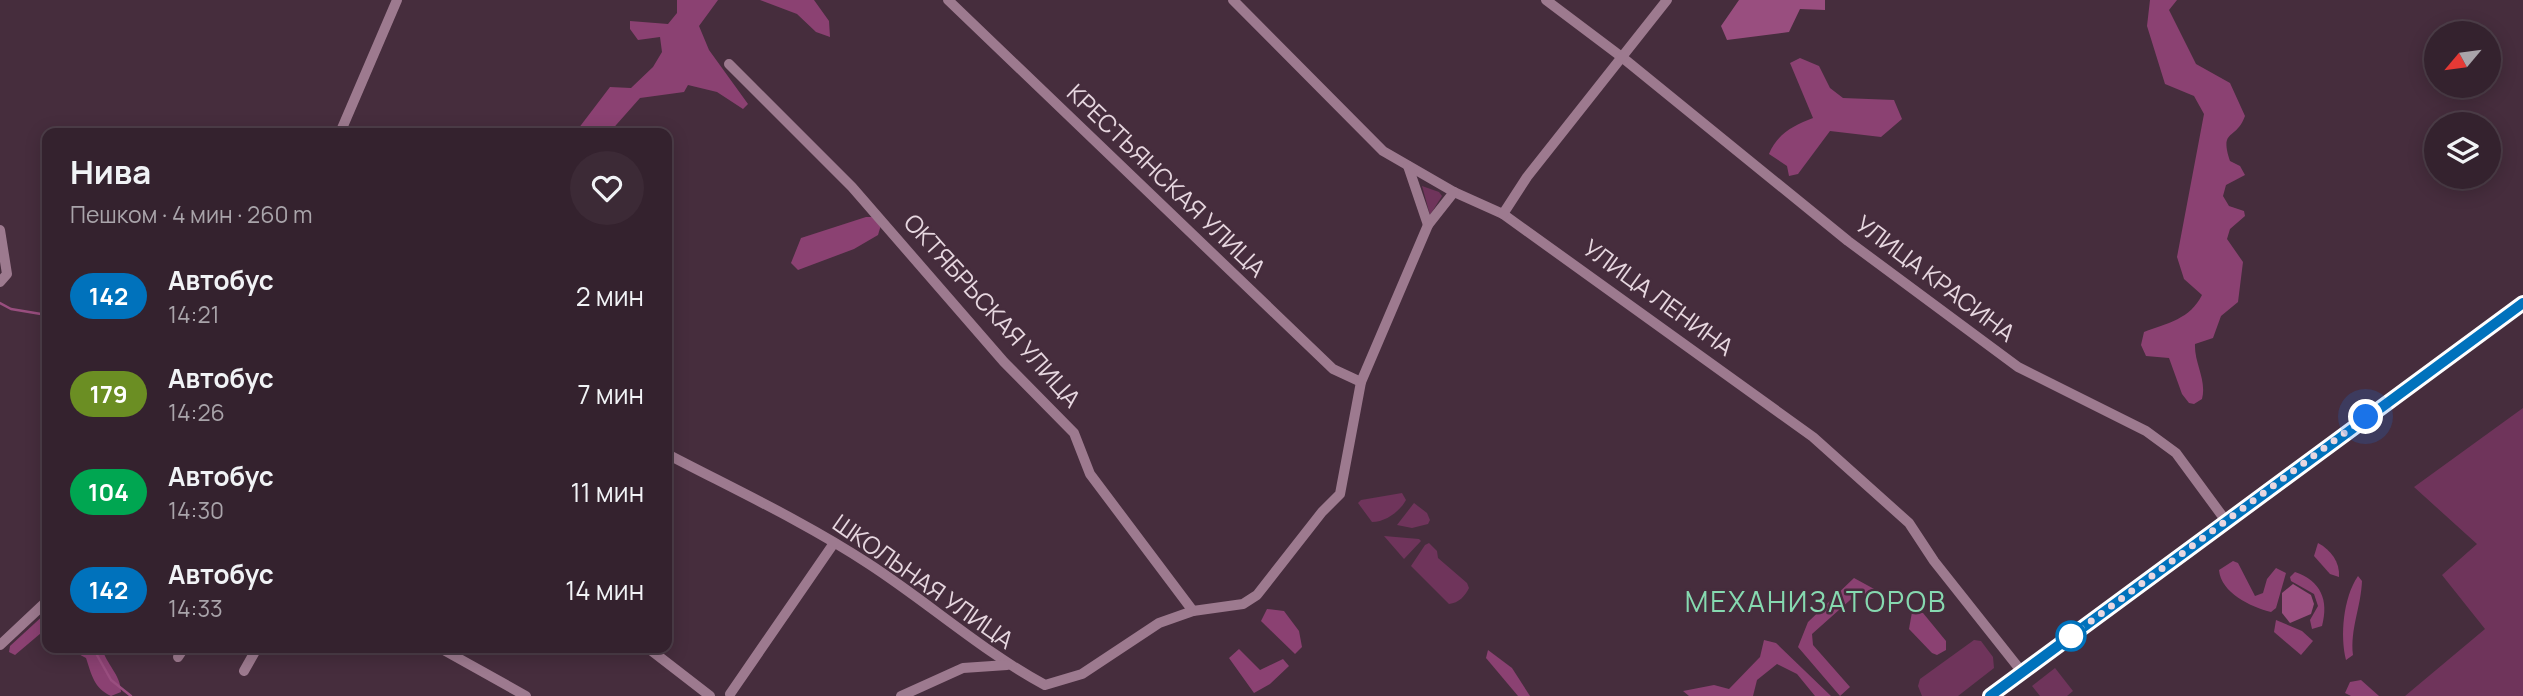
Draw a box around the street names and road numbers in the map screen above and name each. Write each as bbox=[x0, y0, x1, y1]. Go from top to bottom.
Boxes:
street label: КРЕСТЬЯНСКАЯ УЛИЦА bbox=[1060, 76, 1274, 284]
street label: ОКТЯБРЬСКАЯ УЛИЦА bbox=[897, 206, 1089, 414]
street label: УЛИЦА КРАСИНА bbox=[1849, 207, 2022, 349]
street label: УЛИЦА ЛЕНИНА bbox=[1577, 231, 1741, 363]
street label: ШКОЛЬНАЯ УЛИЦА bbox=[827, 506, 1021, 656]

